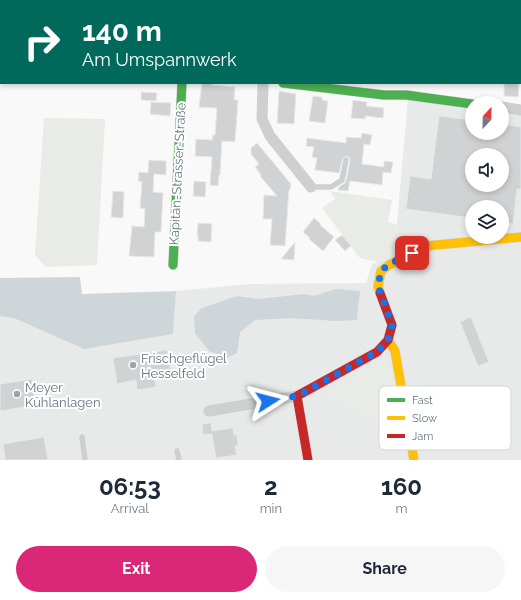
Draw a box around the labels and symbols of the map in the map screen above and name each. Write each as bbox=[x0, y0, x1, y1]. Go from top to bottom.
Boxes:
north arrow bbox=[465, 96, 509, 140]
street label: Kapitän-Strasser-Straße bbox=[166, 102, 189, 246]
pin bbox=[395, 236, 429, 270]
place label: Frischgeflügel Hesselfeld bbox=[141, 351, 227, 381]
marker: Frischgeflügel Hesselfeld bbox=[128, 360, 138, 370]
place label: Meyer Kühlanlagen bbox=[25, 380, 101, 410]
position arrow bbox=[247, 380, 289, 422]
legend bbox=[379, 386, 511, 450]
marker: Meyer Kühlanlagen bbox=[12, 389, 22, 399]
text: Fast bbox=[412, 394, 433, 407]
text: Slow bbox=[412, 412, 437, 425]
text: Jam bbox=[412, 430, 433, 443]

